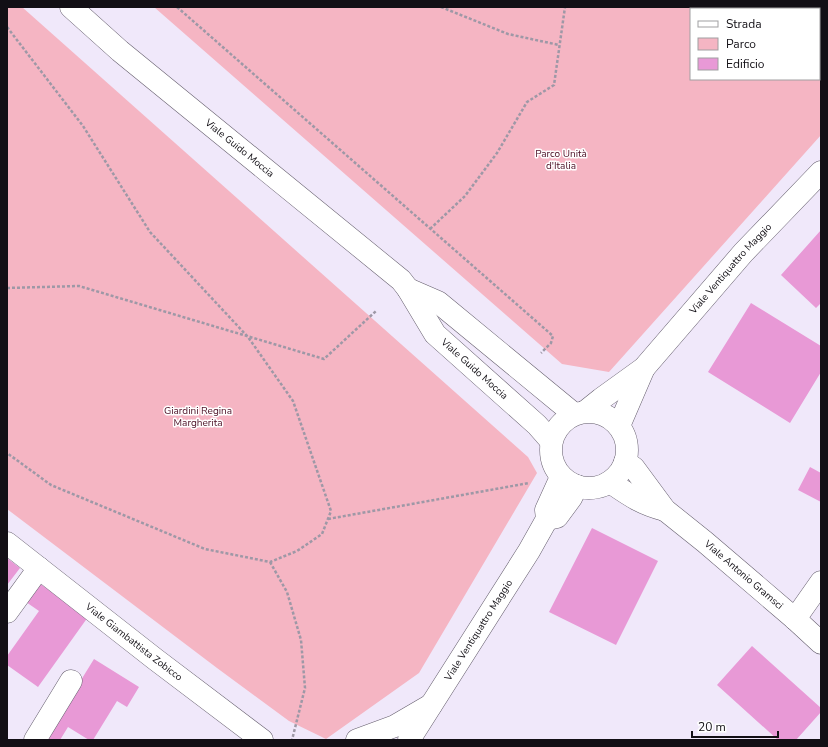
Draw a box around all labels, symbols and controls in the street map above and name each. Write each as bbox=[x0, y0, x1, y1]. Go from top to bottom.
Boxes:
legend bbox=[690, 8, 820, 80]
text: Strada bbox=[726, 16, 762, 32]
text: Parco bbox=[726, 36, 756, 52]
text: Edificio bbox=[726, 56, 765, 72]
street label: Viale Guido Moccia bbox=[201, 115, 277, 181]
park label: Parco Unità d'Italia bbox=[535, 147, 587, 173]
street label: Viale Ventiquattro Maggio bbox=[686, 220, 775, 318]
street label: Viale Guido Moccia bbox=[437, 335, 511, 403]
park label: Giardini Regina Margherita bbox=[164, 404, 232, 430]
street label: Viale Antonio Gramsci bbox=[700, 537, 786, 613]
street label: Viale Ventiquattro Maggio bbox=[441, 577, 516, 684]
street label: Viale Giambattista Zobicco bbox=[82, 599, 186, 685]
scale bar bbox=[692, 713, 778, 739]
text: 20 m bbox=[698, 719, 726, 735]

